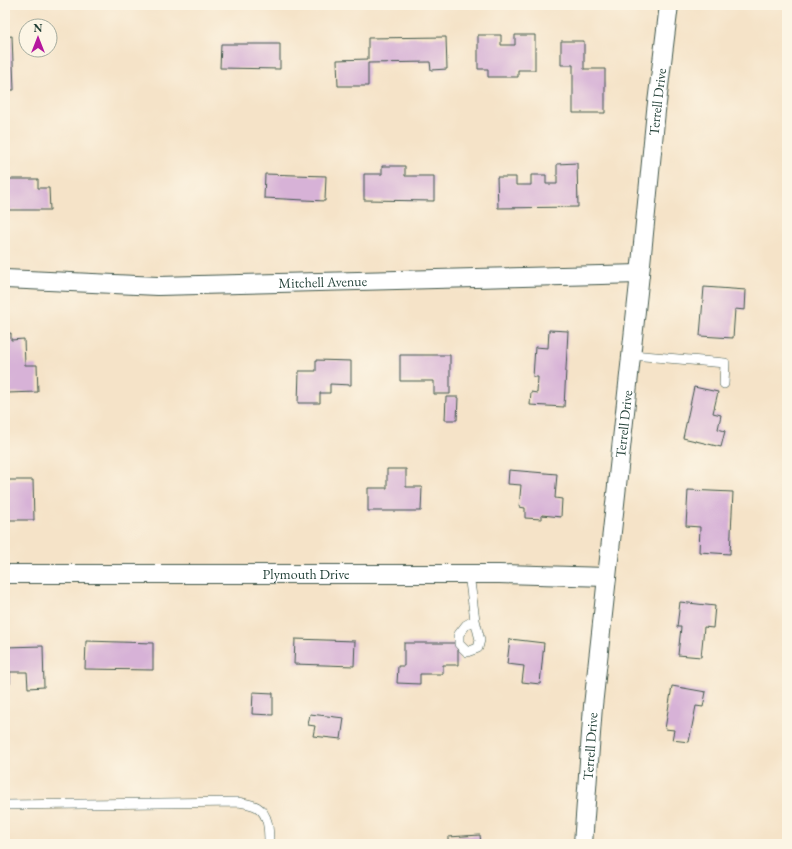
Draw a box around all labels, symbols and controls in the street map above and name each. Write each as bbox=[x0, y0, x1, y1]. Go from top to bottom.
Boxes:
north arrow bbox=[18, 18, 58, 58]
text: N bbox=[34, 21, 43, 35]
street label: Terrell Drive bbox=[645, 67, 670, 136]
street label: Mitchell Avenue bbox=[278, 272, 368, 292]
street label: Terrell Drive bbox=[611, 389, 636, 459]
street label: Plymouth Drive bbox=[263, 565, 350, 583]
street label: Terrell Drive bbox=[579, 711, 602, 781]

